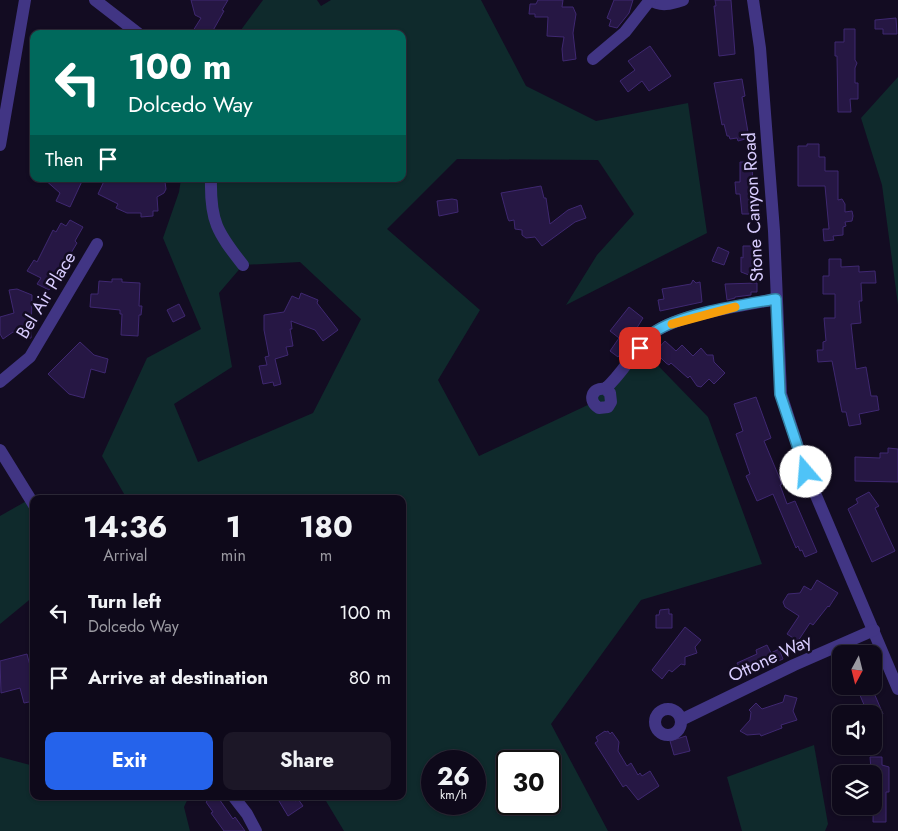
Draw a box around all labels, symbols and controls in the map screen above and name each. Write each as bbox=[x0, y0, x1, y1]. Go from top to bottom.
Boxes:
text: 100 m bbox=[128, 42, 231, 92]
icon: left bbox=[45, 50, 110, 115]
text: Dolcedo Way bbox=[128, 88, 253, 120]
street label: Stone Canyon Road bbox=[736, 132, 770, 282]
icon: arrive bbox=[94, 145, 122, 173]
text: Then bbox=[45, 146, 84, 173]
street label: Bel Air Place bbox=[10, 247, 82, 343]
pin bbox=[619, 327, 661, 369]
icon: arrive bbox=[626, 334, 654, 362]
position arrow bbox=[779, 445, 831, 497]
text: 14:36 bbox=[83, 505, 168, 548]
text: 1 bbox=[226, 505, 241, 548]
text: 180 bbox=[299, 505, 353, 548]
text: Arrival bbox=[103, 544, 147, 567]
text: min bbox=[221, 544, 246, 567]
text: m bbox=[320, 544, 332, 567]
text: Turn left bbox=[88, 588, 161, 615]
icon: left bbox=[45, 599, 73, 627]
text: 100 m bbox=[339, 599, 391, 626]
text: Dolcedo Way bbox=[88, 615, 179, 638]
street label: Ottone Way bbox=[724, 627, 816, 689]
north arrow bbox=[832, 645, 882, 695]
map controls bbox=[832, 645, 882, 815]
icon: arrive bbox=[45, 664, 73, 692]
text: Arrive at destination bbox=[88, 664, 268, 691]
text: 80 m bbox=[349, 664, 391, 691]
button: sound bbox=[832, 705, 882, 755]
button: Exit bbox=[45, 732, 213, 790]
button: Share bbox=[223, 732, 391, 790]
speed limit sign: 30 bbox=[496, 750, 561, 815]
text: 26 bbox=[437, 758, 470, 794]
button: layers bbox=[832, 765, 882, 815]
text: km/h bbox=[440, 786, 467, 804]

